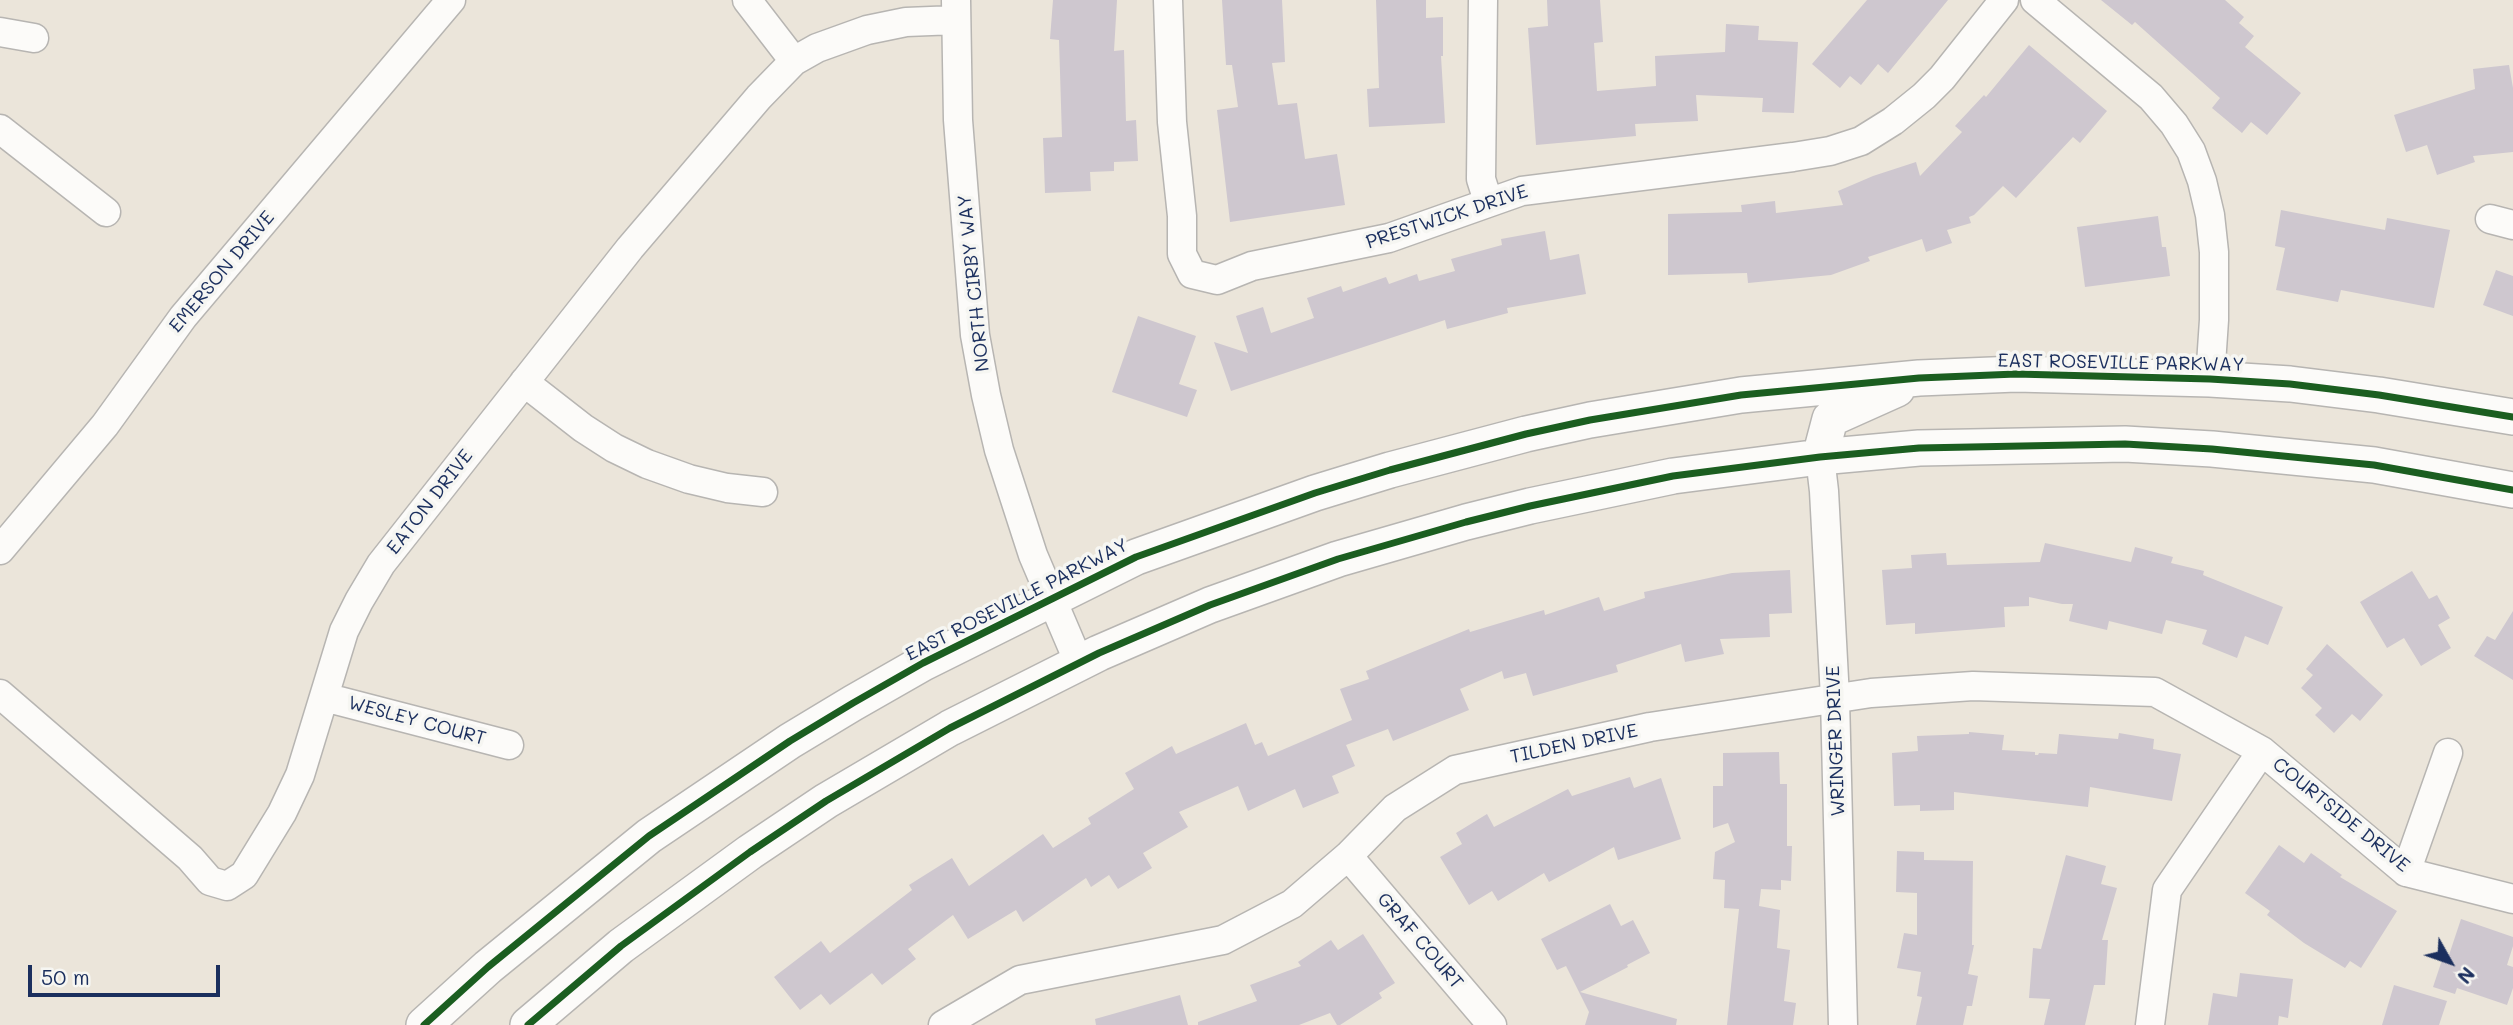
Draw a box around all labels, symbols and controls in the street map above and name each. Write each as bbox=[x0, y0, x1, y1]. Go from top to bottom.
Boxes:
street label: PRESTWICK DRIVE bbox=[1363, 180, 1531, 254]
street label: NORTH CIRBY WAY bbox=[953, 193, 995, 373]
street label: EMERSON DRIVE bbox=[165, 207, 279, 337]
street label: EAST ROSEVILLE PARKWAY bbox=[1997, 349, 2245, 377]
street label: EATON DRIVE bbox=[382, 445, 478, 559]
street label: EAST ROSEVILLE PARKWAY bbox=[902, 534, 1132, 666]
street label: WRINGER DRIVE bbox=[1822, 665, 1850, 817]
street label: WESLEY COURT bbox=[346, 692, 488, 750]
street label: TILDEN DRIVE bbox=[1508, 719, 1640, 769]
street label: COURTSIDE DRIVE bbox=[2268, 753, 2414, 877]
street label: GRAF COURT bbox=[1372, 888, 1468, 994]
north arrow bbox=[2415, 927, 2485, 997]
scale bar bbox=[32, 951, 224, 995]
text: N bbox=[2452, 962, 2481, 989]
text: 50 m bbox=[41, 963, 90, 990]

